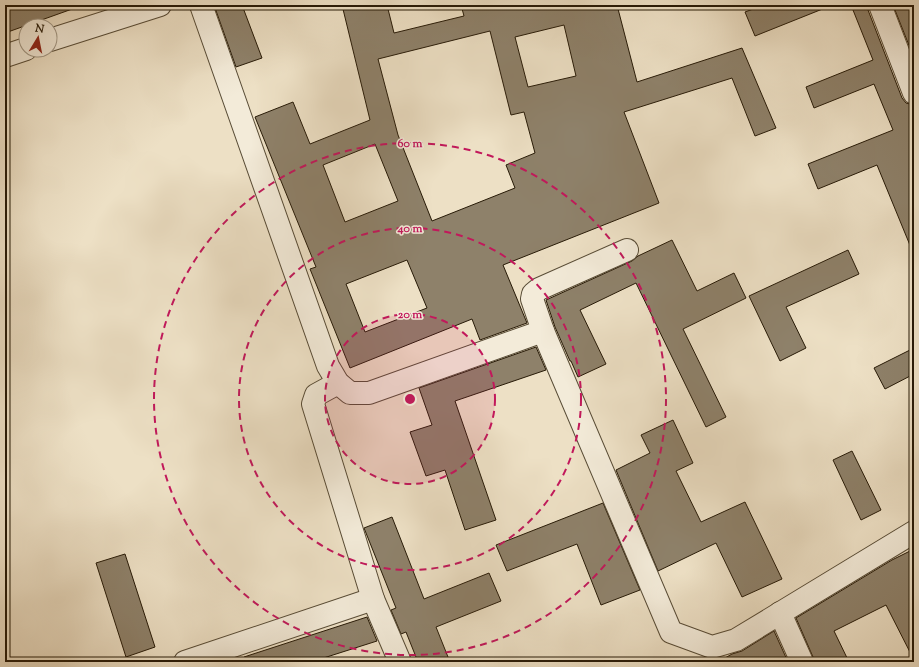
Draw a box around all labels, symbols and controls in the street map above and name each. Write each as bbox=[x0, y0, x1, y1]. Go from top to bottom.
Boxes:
north arrow bbox=[18, 18, 58, 58]
text: N bbox=[33, 20, 45, 38]
text: 60 m bbox=[398, 135, 422, 153]
text: 40 m bbox=[397, 220, 422, 238]
text: 20 m bbox=[398, 306, 422, 324]
centre of rings bbox=[403, 392, 417, 406]

